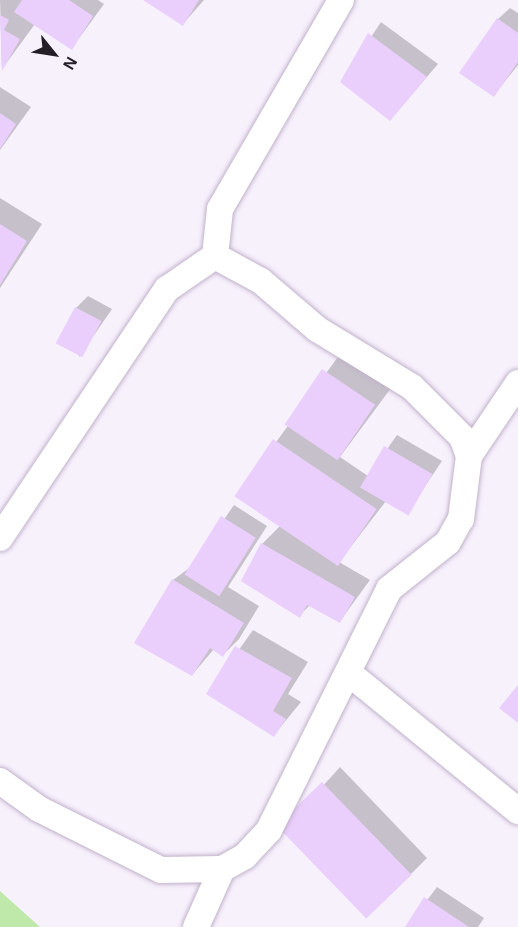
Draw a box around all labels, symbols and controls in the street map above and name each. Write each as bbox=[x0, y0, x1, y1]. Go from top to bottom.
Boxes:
north arrow bbox=[24, 24, 84, 84]
text: N bbox=[60, 54, 80, 73]

